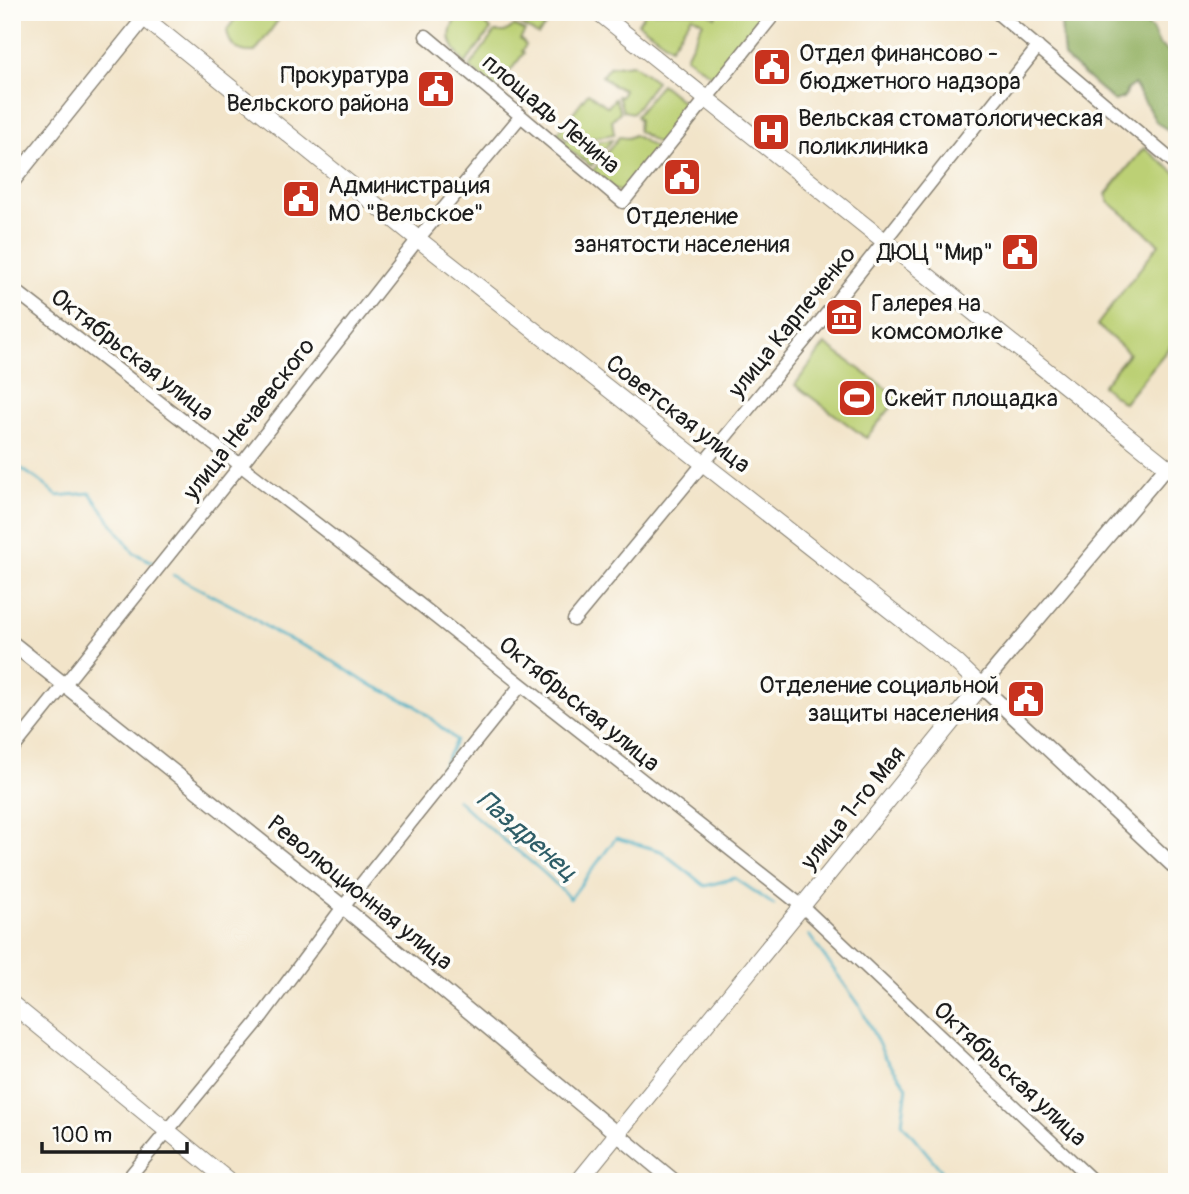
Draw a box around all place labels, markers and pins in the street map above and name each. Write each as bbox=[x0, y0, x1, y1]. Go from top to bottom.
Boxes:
place label: Отдел финансово - бюджетного надзора bbox=[799, 39, 1021, 96]
public building icon: Отдел финансово - бюджетного надзора bbox=[751, 46, 793, 88]
place label: Прокуратура Вельского района bbox=[226, 61, 409, 118]
public building icon: Прокуратура Вельского района bbox=[415, 68, 457, 110]
place label: Вельская стоматологическая поликлиника bbox=[798, 104, 1103, 161]
hospital icon: Вельская стоматологическая поликлиника bbox=[750, 111, 792, 153]
public building icon: Отделение занятости населения bbox=[661, 156, 703, 198]
place label: Администрация МО "Вельское" bbox=[328, 171, 490, 228]
public building icon: Администрация МО "Вельское" bbox=[280, 178, 322, 220]
place label: Отделение занятости населения bbox=[574, 202, 790, 259]
public building icon: ДЮЦ "Мир" bbox=[999, 231, 1041, 273]
place label: ДЮЦ "Мир" bbox=[876, 238, 993, 267]
place label: Галерея на комсомолке bbox=[871, 289, 1003, 346]
museum icon: Галерея на комсомолке bbox=[823, 296, 865, 338]
sports icon: Скейт площадка bbox=[836, 377, 878, 419]
place label: Скейт площадка bbox=[884, 384, 1058, 413]
place label: Отделение социальной защиты населения bbox=[759, 671, 999, 728]
public building icon: Отделение социальной защиты населения bbox=[1005, 678, 1047, 720]

